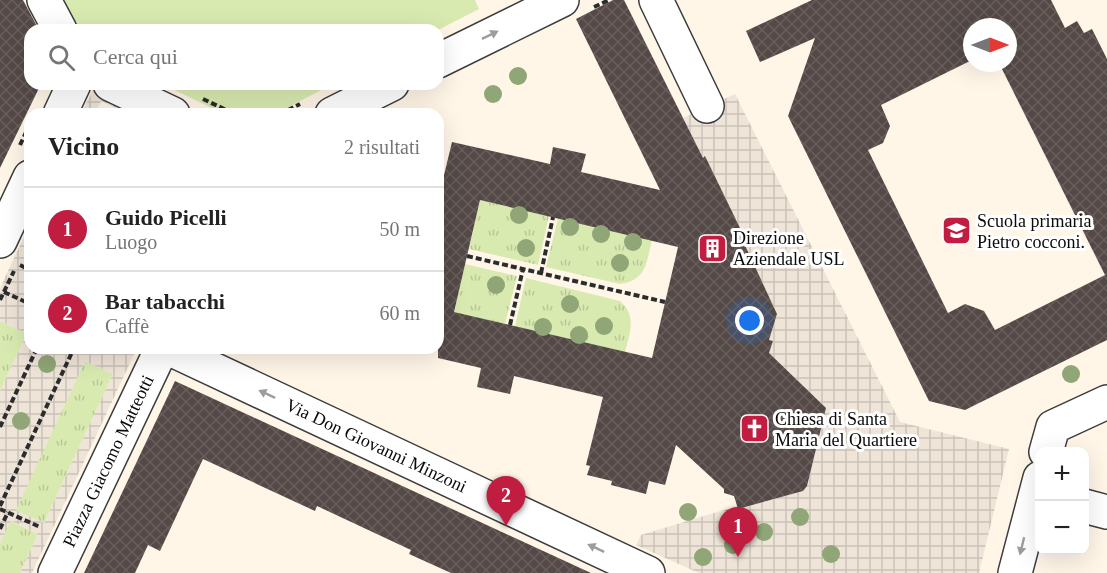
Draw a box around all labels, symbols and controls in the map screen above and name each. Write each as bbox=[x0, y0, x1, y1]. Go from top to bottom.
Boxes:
north arrow bbox=[963, 18, 1017, 72]
search box bbox=[24, 24, 444, 90]
one-way arrow bbox=[482, 31, 499, 40]
icon: search bbox=[45, 41, 78, 74]
text: Cerca qui bbox=[93, 44, 178, 69]
text: Vicino bbox=[48, 132, 119, 161]
text: 2 risultati bbox=[344, 136, 420, 158]
text: Guido Picelli bbox=[105, 205, 227, 230]
place label: Scuola primaria Pietro cocconi. bbox=[977, 211, 1091, 252]
school or university icon: Scuola primaria Pietro cocconi. bbox=[940, 215, 972, 247]
text: 1 bbox=[63, 218, 73, 240]
text: 50 m bbox=[379, 218, 420, 240]
place label: Direzione Aziendale USL bbox=[733, 228, 844, 269]
text: Luogo bbox=[105, 231, 157, 253]
building icon: Direzione Aziendale USL bbox=[696, 232, 728, 264]
text: Bar tabacchi bbox=[105, 289, 225, 314]
text: 2 bbox=[63, 302, 73, 324]
text: 60 m bbox=[379, 302, 420, 324]
your location bbox=[735, 306, 764, 335]
text: Caffè bbox=[105, 315, 149, 337]
street label: Piazza Giacomo Matteotti bbox=[59, 372, 158, 550]
one-way arrow bbox=[258, 390, 275, 399]
street label: Via Don Giovanni Minzoni bbox=[283, 395, 470, 497]
place label: Chiesa di Santa Maria del Quartiere bbox=[775, 409, 917, 450]
church icon: Chiesa di Santa Maria del Quartiere bbox=[738, 413, 770, 445]
map controls bbox=[1035, 447, 1089, 555]
button: + bbox=[1035, 447, 1089, 501]
pin: 2 bbox=[486, 476, 526, 526]
button: − bbox=[1035, 501, 1089, 555]
pin: 1 bbox=[718, 508, 758, 557]
one-way arrow bbox=[1017, 537, 1026, 555]
one-way arrow bbox=[587, 544, 604, 553]

